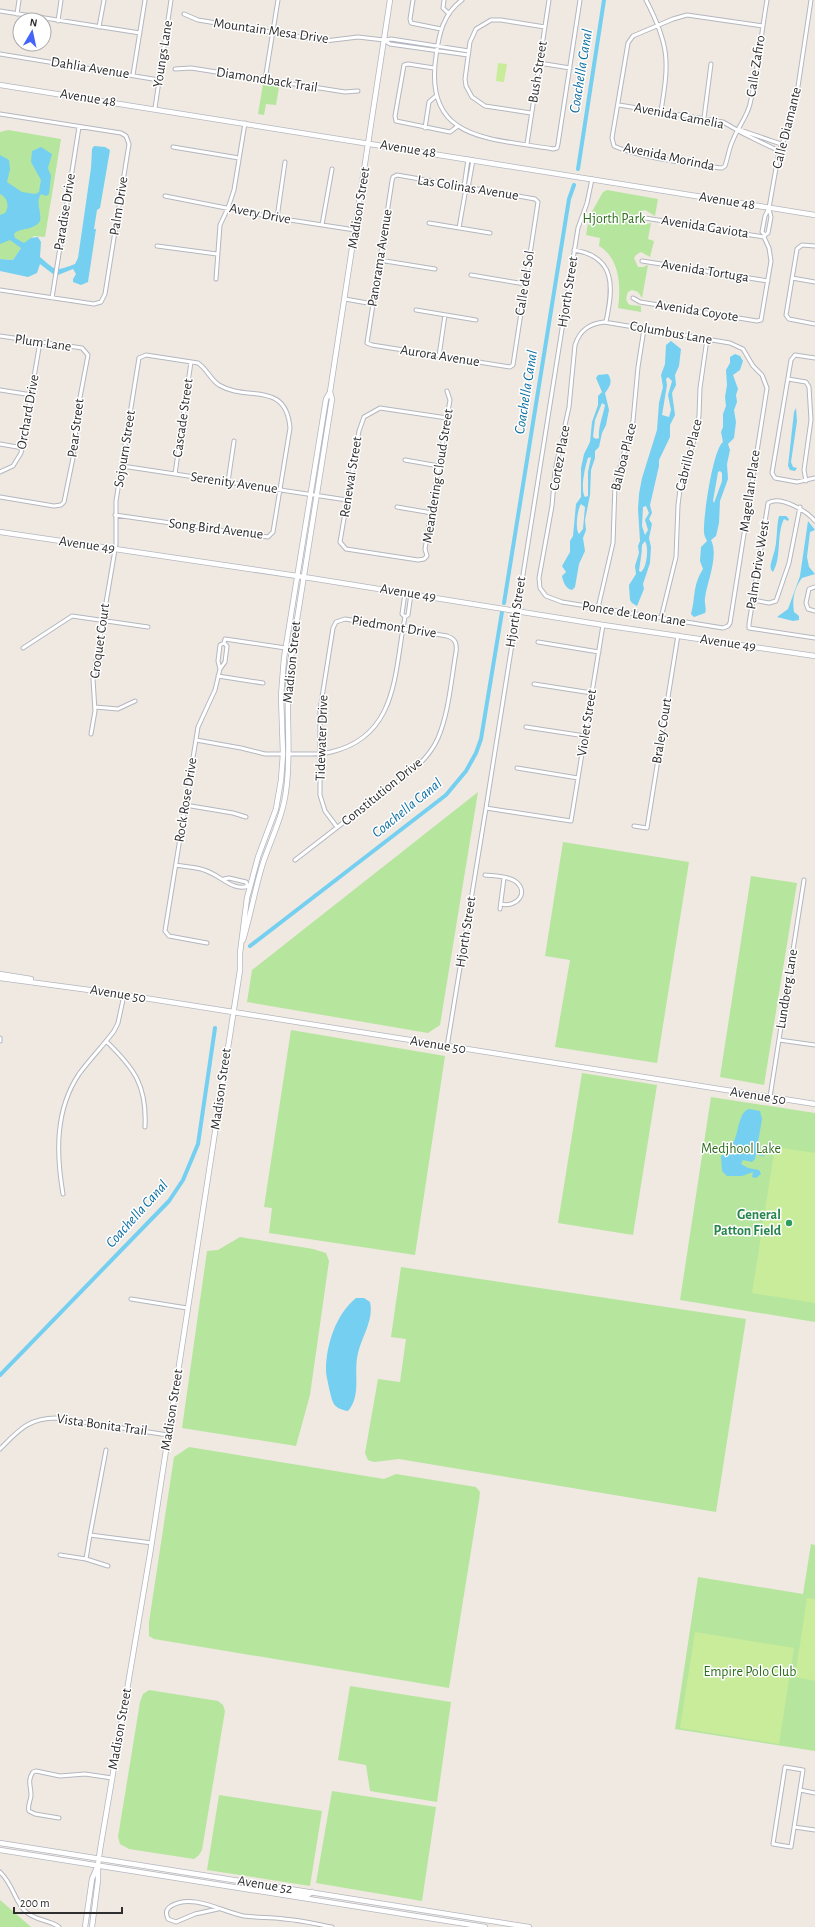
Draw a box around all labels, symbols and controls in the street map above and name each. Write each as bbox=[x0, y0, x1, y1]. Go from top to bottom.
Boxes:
north arrow bbox=[12, 12, 52, 52]
street label: Mountain Mesa Drive bbox=[213, 16, 329, 46]
text: N bbox=[29, 17, 38, 29]
street label: Youngs Lane bbox=[151, 19, 175, 89]
water label: Coachella Canal bbox=[567, 28, 595, 114]
street label: Calle Zafiro bbox=[744, 34, 768, 98]
street label: Bush Street bbox=[526, 40, 550, 104]
street label: Dahlia Avenue bbox=[50, 55, 130, 81]
street label: Diamondback Trail bbox=[215, 65, 319, 95]
street label: Calle Diamante bbox=[770, 86, 804, 170]
street label: Avenue 48 bbox=[59, 87, 117, 109]
street label: Avenida Camelia bbox=[633, 100, 726, 132]
street label: Avenue 48 bbox=[379, 138, 437, 160]
street label: Avenida Morinda bbox=[622, 140, 716, 174]
street label: Madison Street bbox=[346, 166, 372, 250]
street label: Paradise Drive bbox=[52, 172, 78, 252]
street label: Las Colinas Avenue bbox=[416, 173, 520, 203]
street label: Palm Drive bbox=[107, 176, 131, 236]
street label: Avenue 48 bbox=[698, 190, 756, 212]
street label: Avery Drive bbox=[228, 201, 292, 227]
street label: Panorama Avenue bbox=[365, 208, 395, 308]
park label: Hjorth Park bbox=[583, 212, 646, 226]
street label: Avenida Gaviota bbox=[660, 213, 750, 241]
street label: Calle del Sol bbox=[513, 250, 537, 316]
street label: Hjorth Street bbox=[555, 255, 581, 328]
street label: Avenida Tortuga bbox=[660, 257, 750, 285]
street label: Avenida Coyote bbox=[655, 298, 739, 324]
street label: Columbus Lane bbox=[629, 319, 713, 347]
street label: Plum Lane bbox=[14, 332, 72, 354]
street label: Aurora Avenue bbox=[399, 343, 481, 369]
water label: Coachella Canal bbox=[512, 349, 540, 435]
street label: Orchard Drive bbox=[15, 374, 41, 450]
street label: Cascade Street bbox=[171, 377, 196, 458]
street label: Pear Street bbox=[65, 397, 87, 458]
street label: Meandering Cloud Street bbox=[420, 407, 456, 544]
street label: Sojourn Street bbox=[112, 409, 138, 489]
street label: Cabrillo Place bbox=[673, 417, 705, 493]
street label: Balboa Place bbox=[609, 422, 639, 492]
street label: Cortez Place bbox=[547, 424, 573, 492]
street label: Renewal Street bbox=[338, 435, 364, 518]
street label: Magellan Place bbox=[737, 449, 763, 533]
street label: Serenity Avenue bbox=[189, 470, 279, 496]
street label: Song Bird Avenue bbox=[168, 516, 264, 542]
street label: Palm Drive West bbox=[744, 519, 772, 610]
street label: Avenue 49 bbox=[58, 534, 116, 556]
street label: Hjorth Street bbox=[503, 575, 529, 648]
street label: Avenue 49 bbox=[379, 582, 437, 604]
street label: Ponce de Leon Lane bbox=[581, 599, 687, 629]
street label: Croquet Court bbox=[88, 602, 112, 679]
street label: Piedmont Drive bbox=[351, 613, 437, 641]
street label: Madison Street bbox=[281, 620, 303, 704]
street label: Avenue 49 bbox=[699, 632, 757, 654]
street label: Violet Street bbox=[575, 688, 599, 758]
street label: Tidewater Drive bbox=[313, 695, 331, 781]
street label: Braley Court bbox=[650, 697, 674, 765]
street label: Constitution Drive bbox=[339, 755, 425, 829]
street label: Rock Rose Drive bbox=[172, 757, 200, 843]
water label: Coachella Canal bbox=[369, 775, 445, 841]
street label: Hjorth Street bbox=[453, 895, 479, 968]
street label: Lundberg Lane bbox=[774, 948, 800, 1030]
street label: Avenue 50 bbox=[89, 983, 147, 1005]
street label: Avenue 50 bbox=[409, 1034, 467, 1056]
street label: Madison Street bbox=[208, 1047, 234, 1131]
street label: Avenue 50 bbox=[729, 1085, 787, 1107]
park label: Medjhool Lake bbox=[701, 1142, 781, 1156]
water label: Coachella Canal bbox=[103, 1177, 171, 1251]
place label: General Patton Field bbox=[713, 1208, 782, 1238]
marker: General Patton Field bbox=[784, 1218, 794, 1228]
street label: Madison Street bbox=[159, 1368, 185, 1452]
street label: Vista Bonita Trail bbox=[56, 1412, 148, 1438]
park label: Empire Polo Club bbox=[704, 1665, 796, 1679]
street label: Madison Street bbox=[106, 1687, 134, 1771]
street label: Avenue 52 bbox=[237, 1874, 293, 1896]
scale bar bbox=[14, 1889, 122, 1915]
text: 200 m bbox=[20, 1897, 50, 1909]

